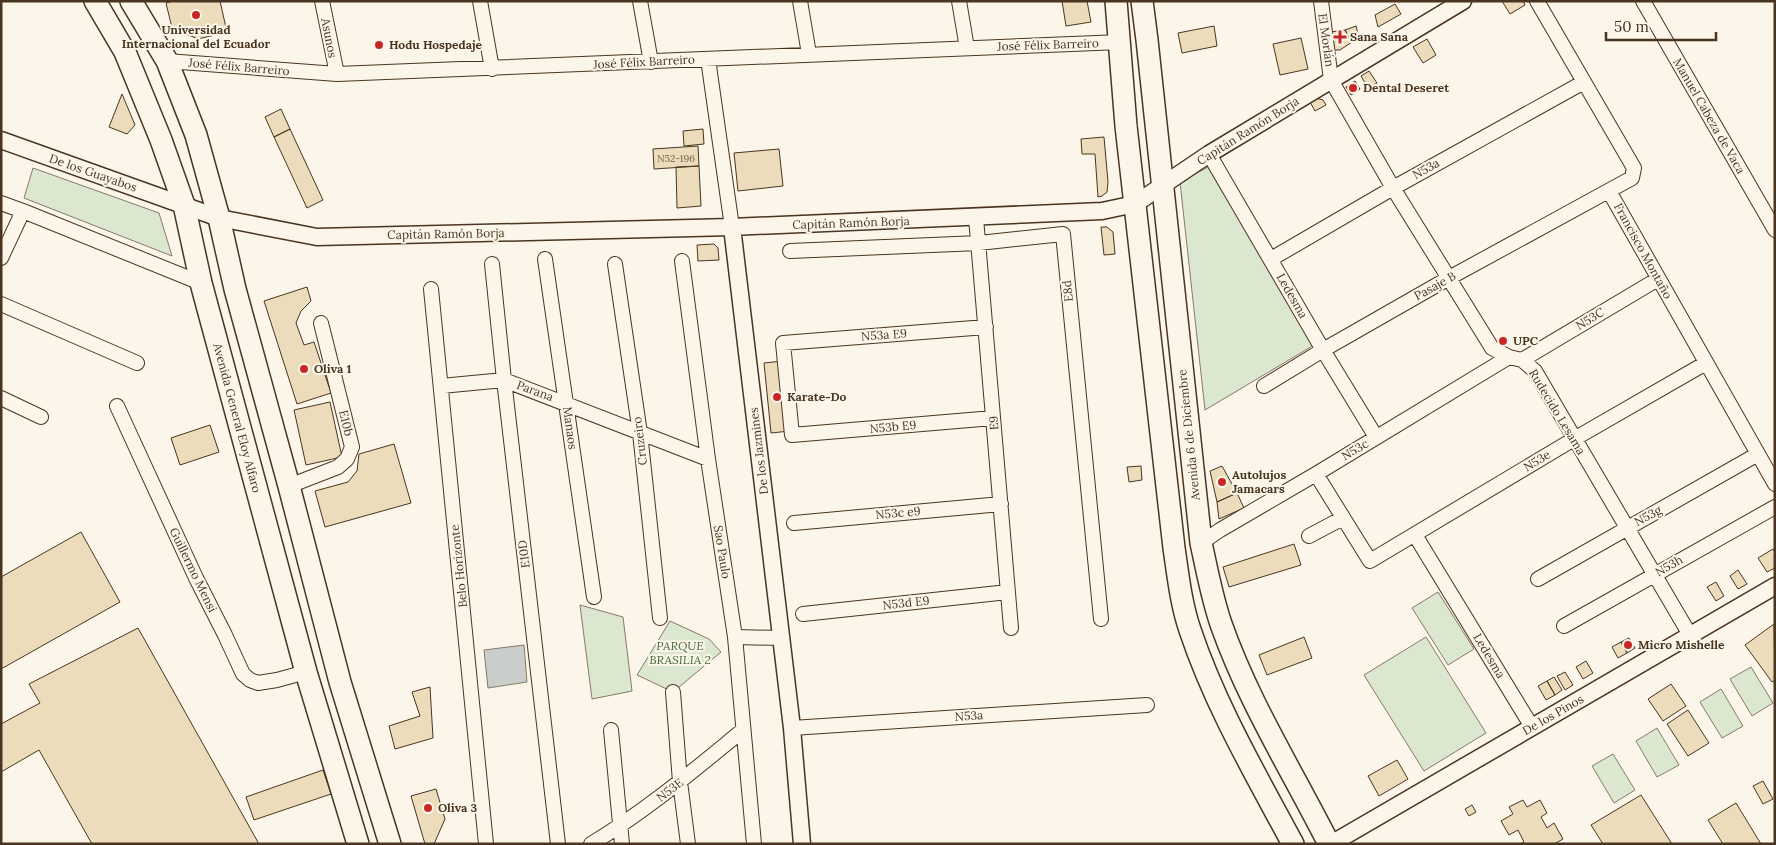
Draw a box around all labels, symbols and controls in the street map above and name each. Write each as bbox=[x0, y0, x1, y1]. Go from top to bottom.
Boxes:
marker: Universidad Internacional del Ecuador bbox=[190, 9, 202, 21]
scale bar bbox=[1606, 10, 1716, 42]
street label: El Morlán bbox=[1315, 12, 1338, 68]
street label: Asunos bbox=[318, 16, 341, 59]
text: 50 m bbox=[1614, 17, 1649, 36]
place label: Universidad Internacional del Ecuador bbox=[122, 22, 271, 51]
place label: Sana Sana bbox=[1350, 29, 1409, 44]
marker: Sana Sana bbox=[1334, 31, 1346, 43]
street label: José Félix Barreiro bbox=[996, 35, 1099, 54]
place label: Hodu Hospedaje bbox=[389, 37, 483, 52]
marker: Hodu Hospedaje bbox=[373, 39, 385, 51]
street label: José Félix Barreiro bbox=[592, 51, 695, 72]
street label: José Félix Barreiro bbox=[187, 55, 290, 78]
street label: Manuel Cabeza de Vaca bbox=[1670, 55, 1749, 176]
place label: Dental Deseret bbox=[1363, 80, 1450, 95]
marker: Dental Deseret bbox=[1347, 82, 1359, 94]
street label: Capitán Ramón Borja bbox=[1194, 93, 1302, 168]
street label: De los Guayabos bbox=[47, 150, 140, 195]
house number: N52-196 bbox=[657, 152, 695, 165]
street label: N53a bbox=[1410, 155, 1442, 182]
street label: Francisco Montaño bbox=[1611, 200, 1676, 301]
street label: Capitán Ramón Borja bbox=[792, 213, 910, 232]
street label: Capitán Ramón Borja bbox=[387, 225, 505, 242]
street label: Pasaje B bbox=[1411, 268, 1458, 303]
street label: Ledesma bbox=[1274, 271, 1311, 321]
street label: E8d bbox=[1059, 280, 1076, 302]
street label: N53C bbox=[1573, 304, 1607, 333]
street label: N53a E9 bbox=[860, 325, 908, 344]
place label: UPC bbox=[1513, 333, 1539, 348]
marker: UPC bbox=[1497, 335, 1509, 347]
street label: Avenida General Eloy Alfaro bbox=[210, 340, 265, 494]
place label: Oliva 1 bbox=[314, 361, 352, 376]
marker: Oliva 1 bbox=[298, 363, 310, 375]
street label: Rudecido Lesama bbox=[1526, 366, 1589, 457]
street label: Avenida 6 de Diciembre bbox=[1174, 368, 1203, 502]
street label: Parana bbox=[515, 377, 556, 404]
place label: Karate-Do bbox=[787, 389, 847, 404]
marker: Karate-Do bbox=[771, 391, 783, 403]
street label: Manaos bbox=[560, 405, 581, 451]
street label: De los Jazmines bbox=[746, 406, 771, 495]
street label: E10b bbox=[336, 408, 357, 437]
street label: E9 bbox=[985, 415, 1002, 431]
street label: Cruzeiro bbox=[629, 416, 650, 466]
street label: N53b E9 bbox=[869, 417, 917, 436]
street label: N53c bbox=[1339, 436, 1371, 463]
street label: N53e bbox=[1521, 446, 1553, 474]
place label: Autolujos Jamacars bbox=[1232, 467, 1286, 496]
marker: Autolujos Jamacars bbox=[1216, 476, 1228, 488]
street label: N53g bbox=[1631, 502, 1664, 529]
street label: N53c e9 bbox=[875, 503, 921, 522]
street label: Belo Horizonte bbox=[447, 523, 470, 608]
street label: Sao Paulo bbox=[711, 524, 734, 580]
street label: Guillermo Mensi bbox=[166, 525, 220, 615]
street label: E10D bbox=[514, 539, 533, 569]
street label: N53h bbox=[1652, 552, 1685, 579]
street label: N53d E9 bbox=[882, 593, 930, 612]
street label: Ledesma bbox=[1470, 631, 1509, 681]
place label: Micro Mishelle bbox=[1638, 637, 1725, 652]
park label: PARQUE BRASILIA 2 bbox=[649, 638, 711, 667]
marker: Micro Mishelle bbox=[1622, 639, 1634, 651]
street label: De los Pinos bbox=[1520, 691, 1586, 738]
street label: N53a bbox=[954, 707, 984, 724]
street label: N53E bbox=[653, 775, 686, 805]
place label: Oliva 3 bbox=[438, 800, 478, 815]
marker: Oliva 3 bbox=[422, 802, 434, 814]

